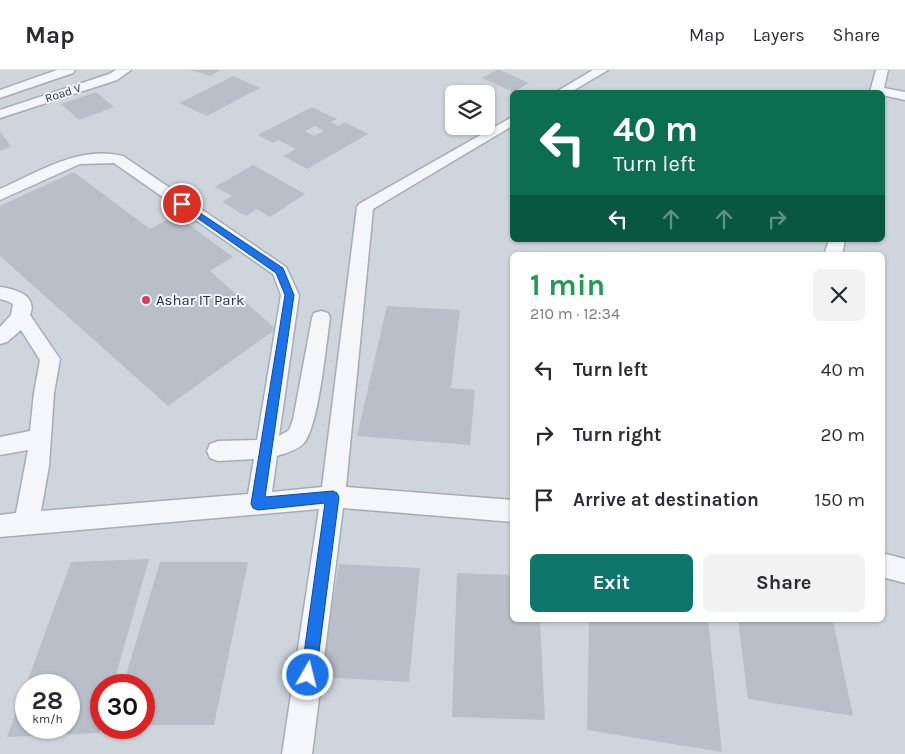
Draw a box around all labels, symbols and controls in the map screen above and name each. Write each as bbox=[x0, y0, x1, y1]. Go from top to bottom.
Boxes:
text: Map bbox=[25, 21, 75, 49]
text: Map bbox=[689, 24, 725, 46]
text: Layers bbox=[753, 24, 805, 46]
text: Share bbox=[833, 24, 880, 46]
street label: Road V bbox=[43, 81, 83, 105]
map controls bbox=[445, 85, 495, 135]
button: layers bbox=[445, 85, 495, 135]
text: 40 m bbox=[613, 109, 698, 150]
icon: left bbox=[530, 110, 595, 175]
text: Turn left bbox=[613, 151, 696, 177]
pin bbox=[161, 183, 203, 225]
icon: arrive bbox=[168, 190, 196, 218]
icon: left bbox=[604, 205, 632, 233]
icon: ahead bbox=[657, 205, 685, 233]
icon: ahead bbox=[710, 205, 738, 233]
icon: right bbox=[763, 205, 791, 233]
text: 1 min bbox=[530, 267, 605, 303]
button: close bbox=[813, 269, 865, 321]
place label: Ashar IT Park bbox=[156, 291, 245, 309]
marker: Ashar IT Park bbox=[140, 294, 152, 306]
text: 210 m · 12:34 bbox=[530, 304, 620, 323]
icon: left bbox=[530, 356, 558, 384]
text: Turn left bbox=[573, 359, 648, 381]
text: 40 m bbox=[821, 359, 865, 381]
icon: right bbox=[530, 421, 558, 449]
text: Turn right bbox=[573, 424, 662, 446]
text: 20 m bbox=[820, 424, 865, 446]
icon: arrive bbox=[530, 486, 558, 514]
text: Arrive at destination bbox=[573, 489, 759, 511]
text: 150 m bbox=[814, 489, 865, 511]
button: Exit bbox=[530, 554, 693, 612]
button: Share bbox=[703, 554, 865, 612]
position arrow bbox=[281, 648, 333, 700]
speed limit sign: 30 bbox=[90, 674, 155, 739]
text: 28 bbox=[32, 686, 63, 715]
text: km/h bbox=[32, 712, 63, 726]

